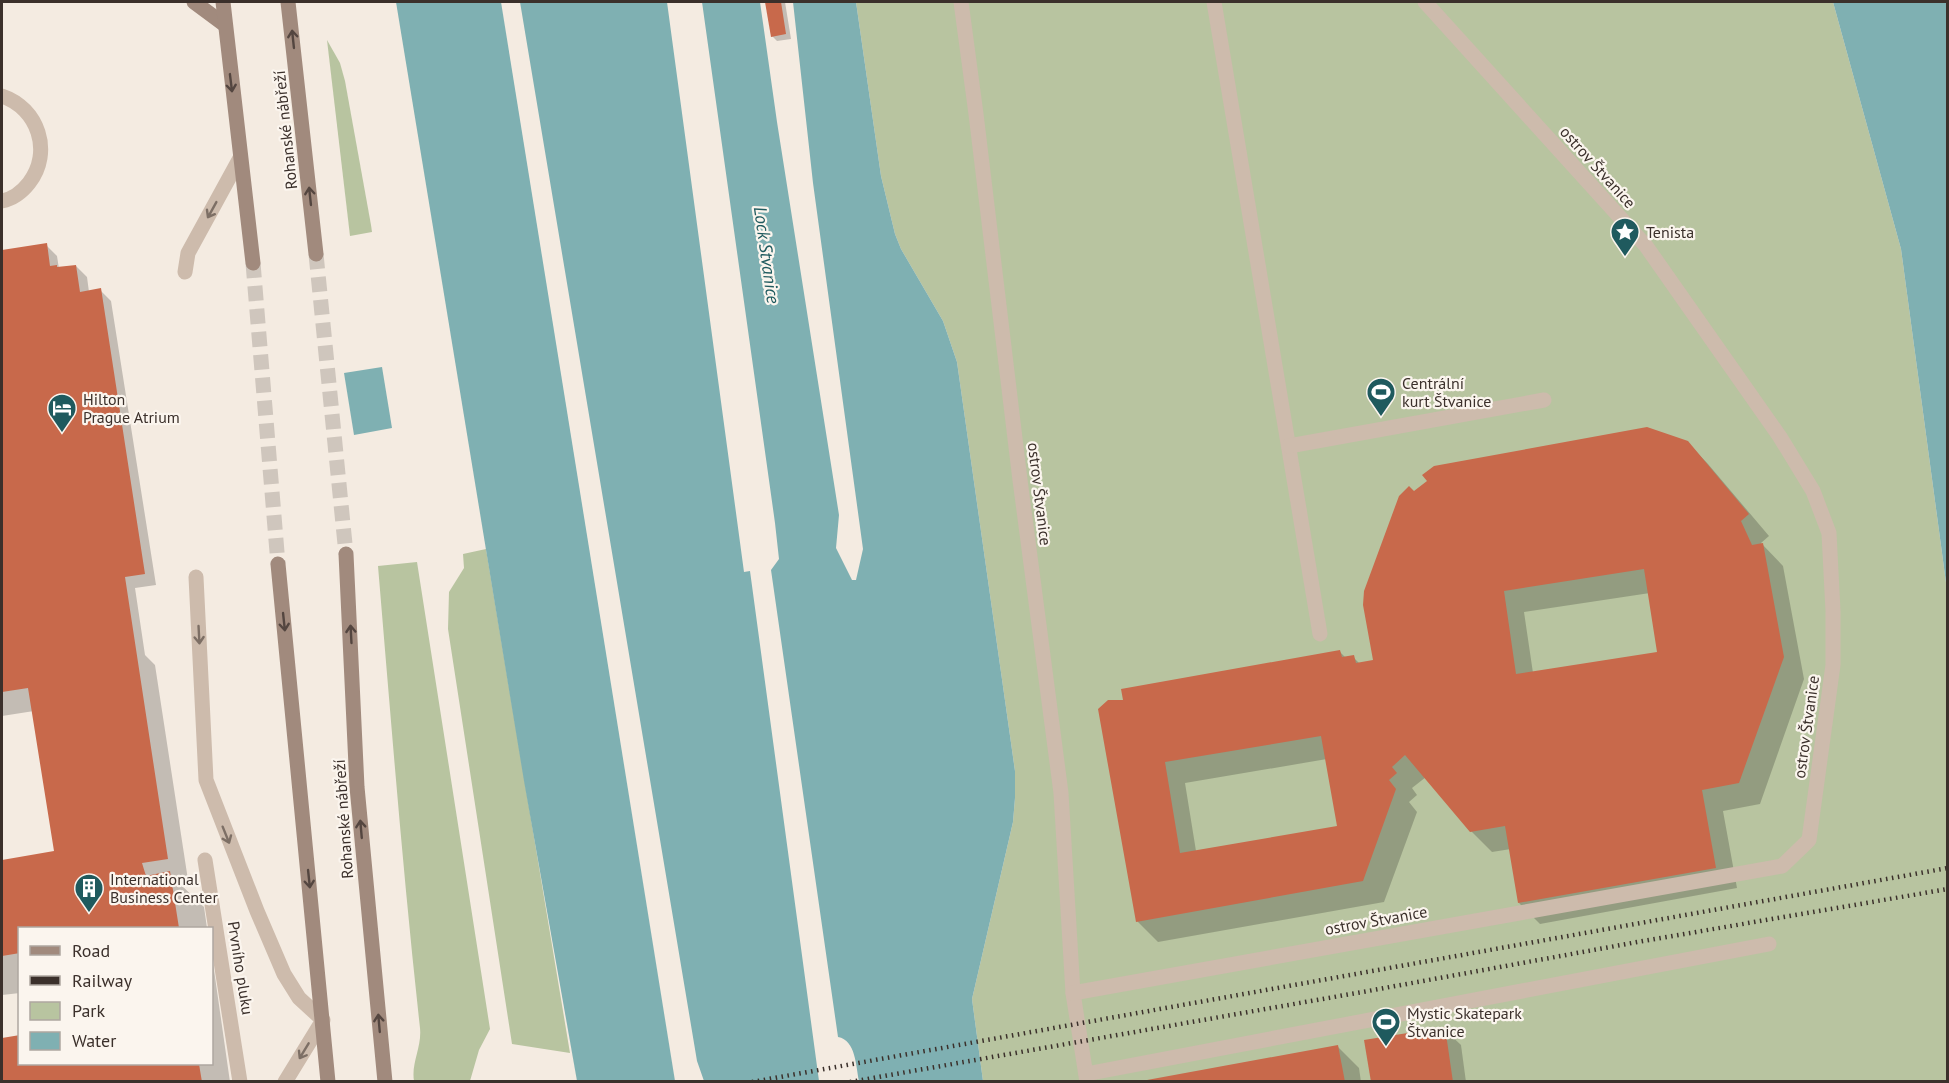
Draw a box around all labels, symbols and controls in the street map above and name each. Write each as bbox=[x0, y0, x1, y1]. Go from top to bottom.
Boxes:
one-way arrow bbox=[287, 29, 298, 49]
street label: Rohanské nábřeží bbox=[269, 70, 301, 190]
one-way arrow bbox=[226, 73, 237, 92]
street label: ostrov Štvanice bbox=[1556, 122, 1640, 212]
one-way arrow bbox=[304, 186, 315, 206]
one-way arrow bbox=[206, 200, 217, 218]
water label: Lock Stvanice bbox=[749, 205, 785, 306]
place icon: Tenista bbox=[1609, 216, 1641, 258]
place label: Tenista bbox=[1646, 222, 1694, 242]
place label: Centrální kurt Štvanice bbox=[1402, 373, 1492, 411]
sports icon: Centrální kurt Štvanice bbox=[1365, 376, 1397, 418]
place label: Hilton Prague Atrium bbox=[83, 389, 180, 427]
hotel icon: Hilton Prague Atrium bbox=[46, 392, 78, 434]
street label: ostrov Štvanice bbox=[1024, 441, 1056, 547]
one-way arrow bbox=[279, 612, 290, 632]
one-way arrow bbox=[194, 625, 205, 645]
one-way arrow bbox=[345, 625, 356, 645]
street label: ostrov Štvanice bbox=[1789, 674, 1823, 780]
street label: Rohanské nábřeží bbox=[329, 759, 357, 879]
one-way arrow bbox=[355, 820, 366, 840]
one-way arrow bbox=[222, 825, 233, 844]
place label: International Business Center bbox=[110, 869, 218, 907]
one-way arrow bbox=[304, 869, 315, 889]
building icon: International Business Center bbox=[73, 872, 105, 914]
street label: ostrov Štvanice bbox=[1323, 901, 1429, 939]
street label: Prvního pluku bbox=[224, 920, 258, 1016]
legend bbox=[18, 927, 213, 1065]
text: Road bbox=[72, 939, 110, 962]
text: Railway bbox=[72, 969, 133, 992]
text: Park bbox=[72, 999, 105, 1022]
place label: Mystic Skatepark Štvanice bbox=[1407, 1003, 1522, 1041]
sports icon: Mystic Skatepark Štvanice bbox=[1370, 1006, 1402, 1048]
one-way arrow bbox=[373, 1014, 384, 1034]
text: Water bbox=[72, 1029, 116, 1052]
one-way arrow bbox=[298, 1042, 310, 1059]

